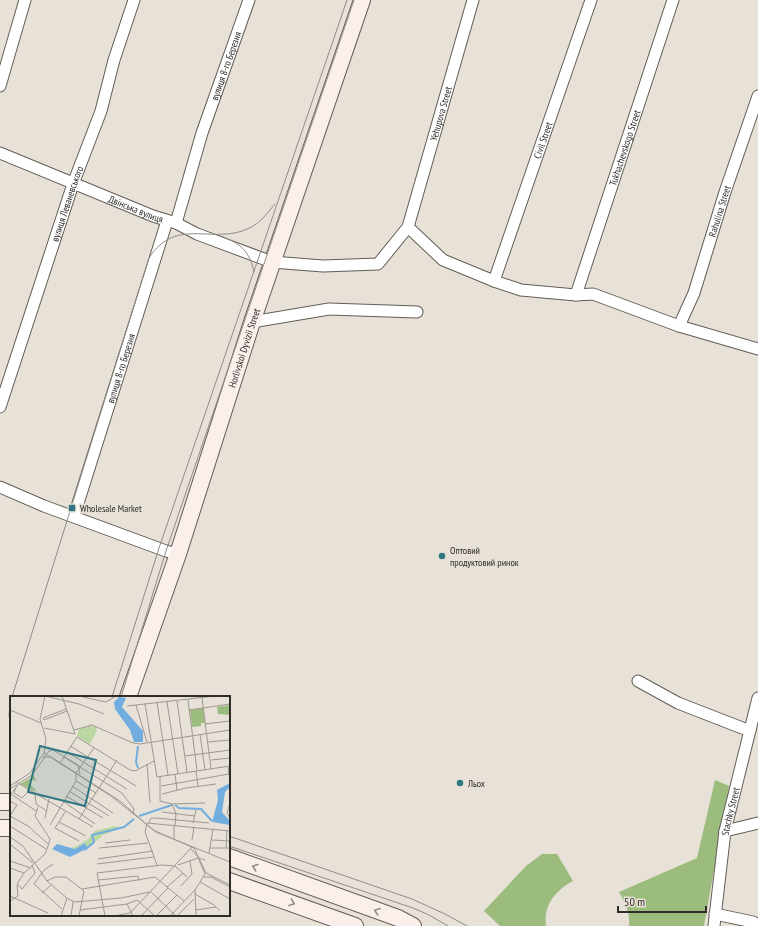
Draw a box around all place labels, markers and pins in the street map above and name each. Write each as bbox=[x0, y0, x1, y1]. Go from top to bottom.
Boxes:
place label: Wholesale Market bbox=[80, 502, 142, 515]
marker: Wholesale Market bbox=[67, 503, 77, 513]
place label: Оптовий продуктовий ринок bbox=[450, 544, 519, 569]
marker: Оптовий продуктовий ринок bbox=[437, 551, 447, 561]
place label: Льох bbox=[467, 777, 485, 790]
marker: Льох bbox=[455, 778, 465, 788]

